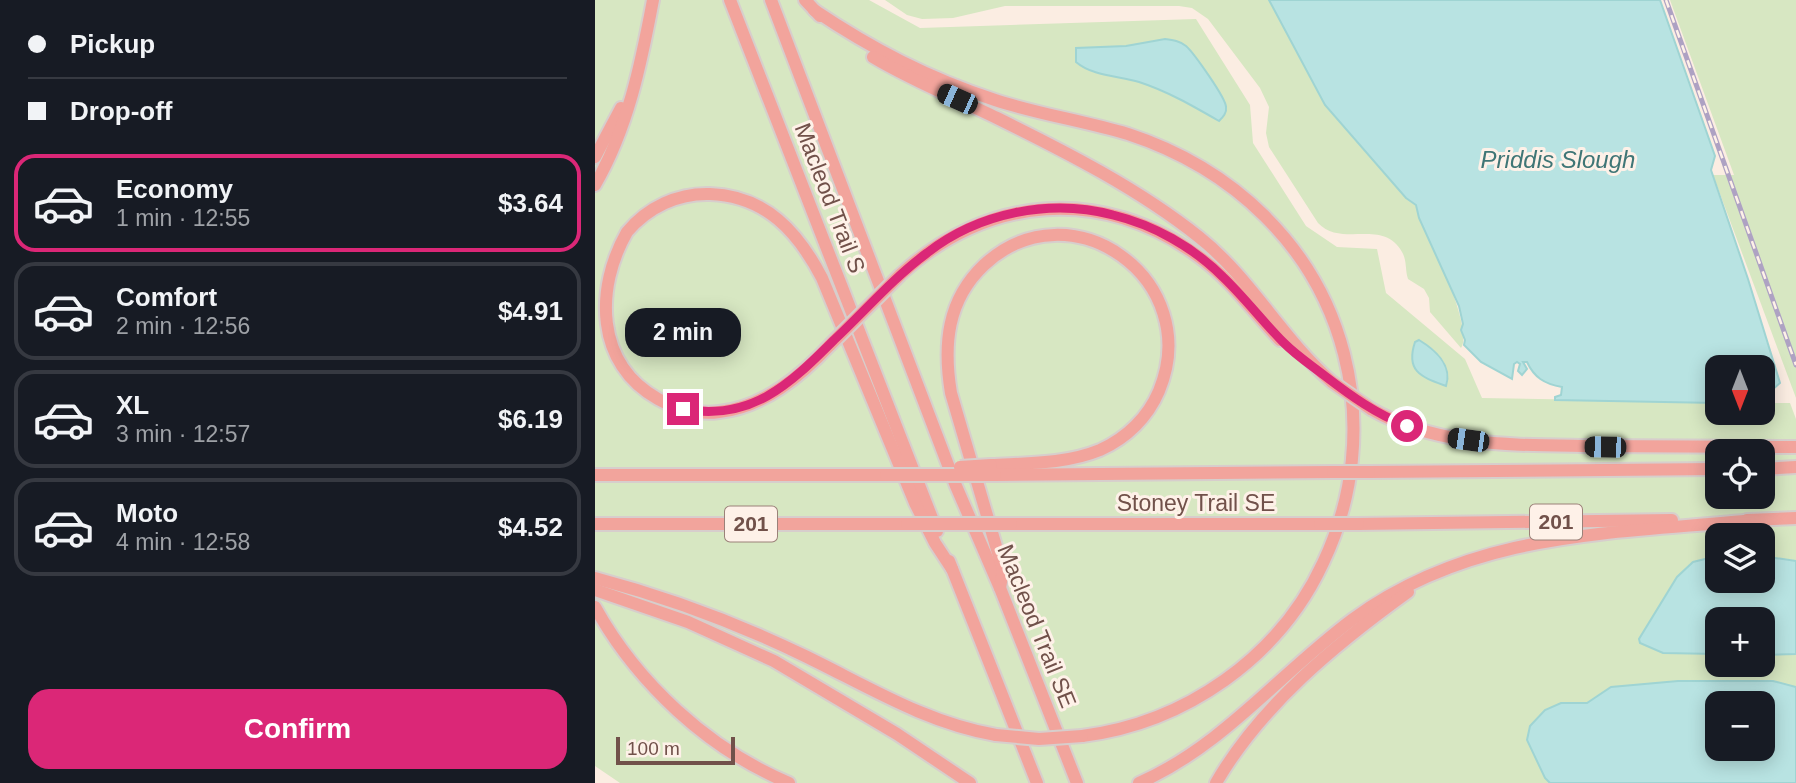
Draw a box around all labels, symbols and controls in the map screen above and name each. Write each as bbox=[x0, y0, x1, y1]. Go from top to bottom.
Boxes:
text: Pickup bbox=[70, 29, 155, 59]
car bbox=[934, 81, 981, 117]
text: Drop-off bbox=[70, 96, 173, 126]
street label: Macleod Trail S bbox=[789, 119, 871, 277]
water label: Priddis Slough bbox=[1481, 146, 1635, 173]
icon: car bbox=[32, 172, 95, 235]
text: Economy bbox=[116, 174, 233, 204]
text: $3.64 bbox=[498, 188, 563, 218]
text: 1 min · 12:55 bbox=[116, 205, 250, 231]
icon: car bbox=[32, 280, 95, 343]
text: Comfort bbox=[116, 282, 217, 312]
text: $4.91 bbox=[498, 296, 563, 326]
callout: 2 min bbox=[625, 308, 741, 356]
text: 2 min · 12:56 bbox=[116, 313, 250, 339]
text: 2 min bbox=[653, 319, 713, 345]
north arrow bbox=[1705, 355, 1775, 425]
map controls bbox=[1705, 355, 1775, 761]
icon: car bbox=[32, 388, 95, 451]
text: XL bbox=[116, 390, 149, 420]
route end bbox=[667, 393, 699, 425]
text: $6.19 bbox=[498, 404, 563, 434]
route start bbox=[1391, 410, 1423, 442]
text: 3 min · 12:57 bbox=[116, 421, 250, 447]
car bbox=[1446, 427, 1491, 453]
car bbox=[1584, 436, 1627, 458]
button: locate bbox=[1705, 439, 1775, 509]
street label: Stoney Trail SE bbox=[1117, 490, 1275, 516]
icon: car bbox=[32, 496, 95, 559]
text: Moto bbox=[116, 498, 178, 528]
road number: 201 bbox=[1530, 504, 1582, 540]
road number: 201 bbox=[725, 506, 777, 542]
text: $4.52 bbox=[498, 512, 563, 542]
button: layers bbox=[1705, 523, 1775, 593]
text: 4 min · 12:58 bbox=[116, 529, 250, 555]
street label: Macleod Trail SE bbox=[992, 541, 1082, 711]
button: + bbox=[1705, 607, 1775, 677]
button: Confirm bbox=[28, 689, 567, 769]
button: − bbox=[1705, 691, 1775, 761]
scale bar bbox=[616, 734, 735, 766]
text: 100 m bbox=[627, 738, 680, 759]

